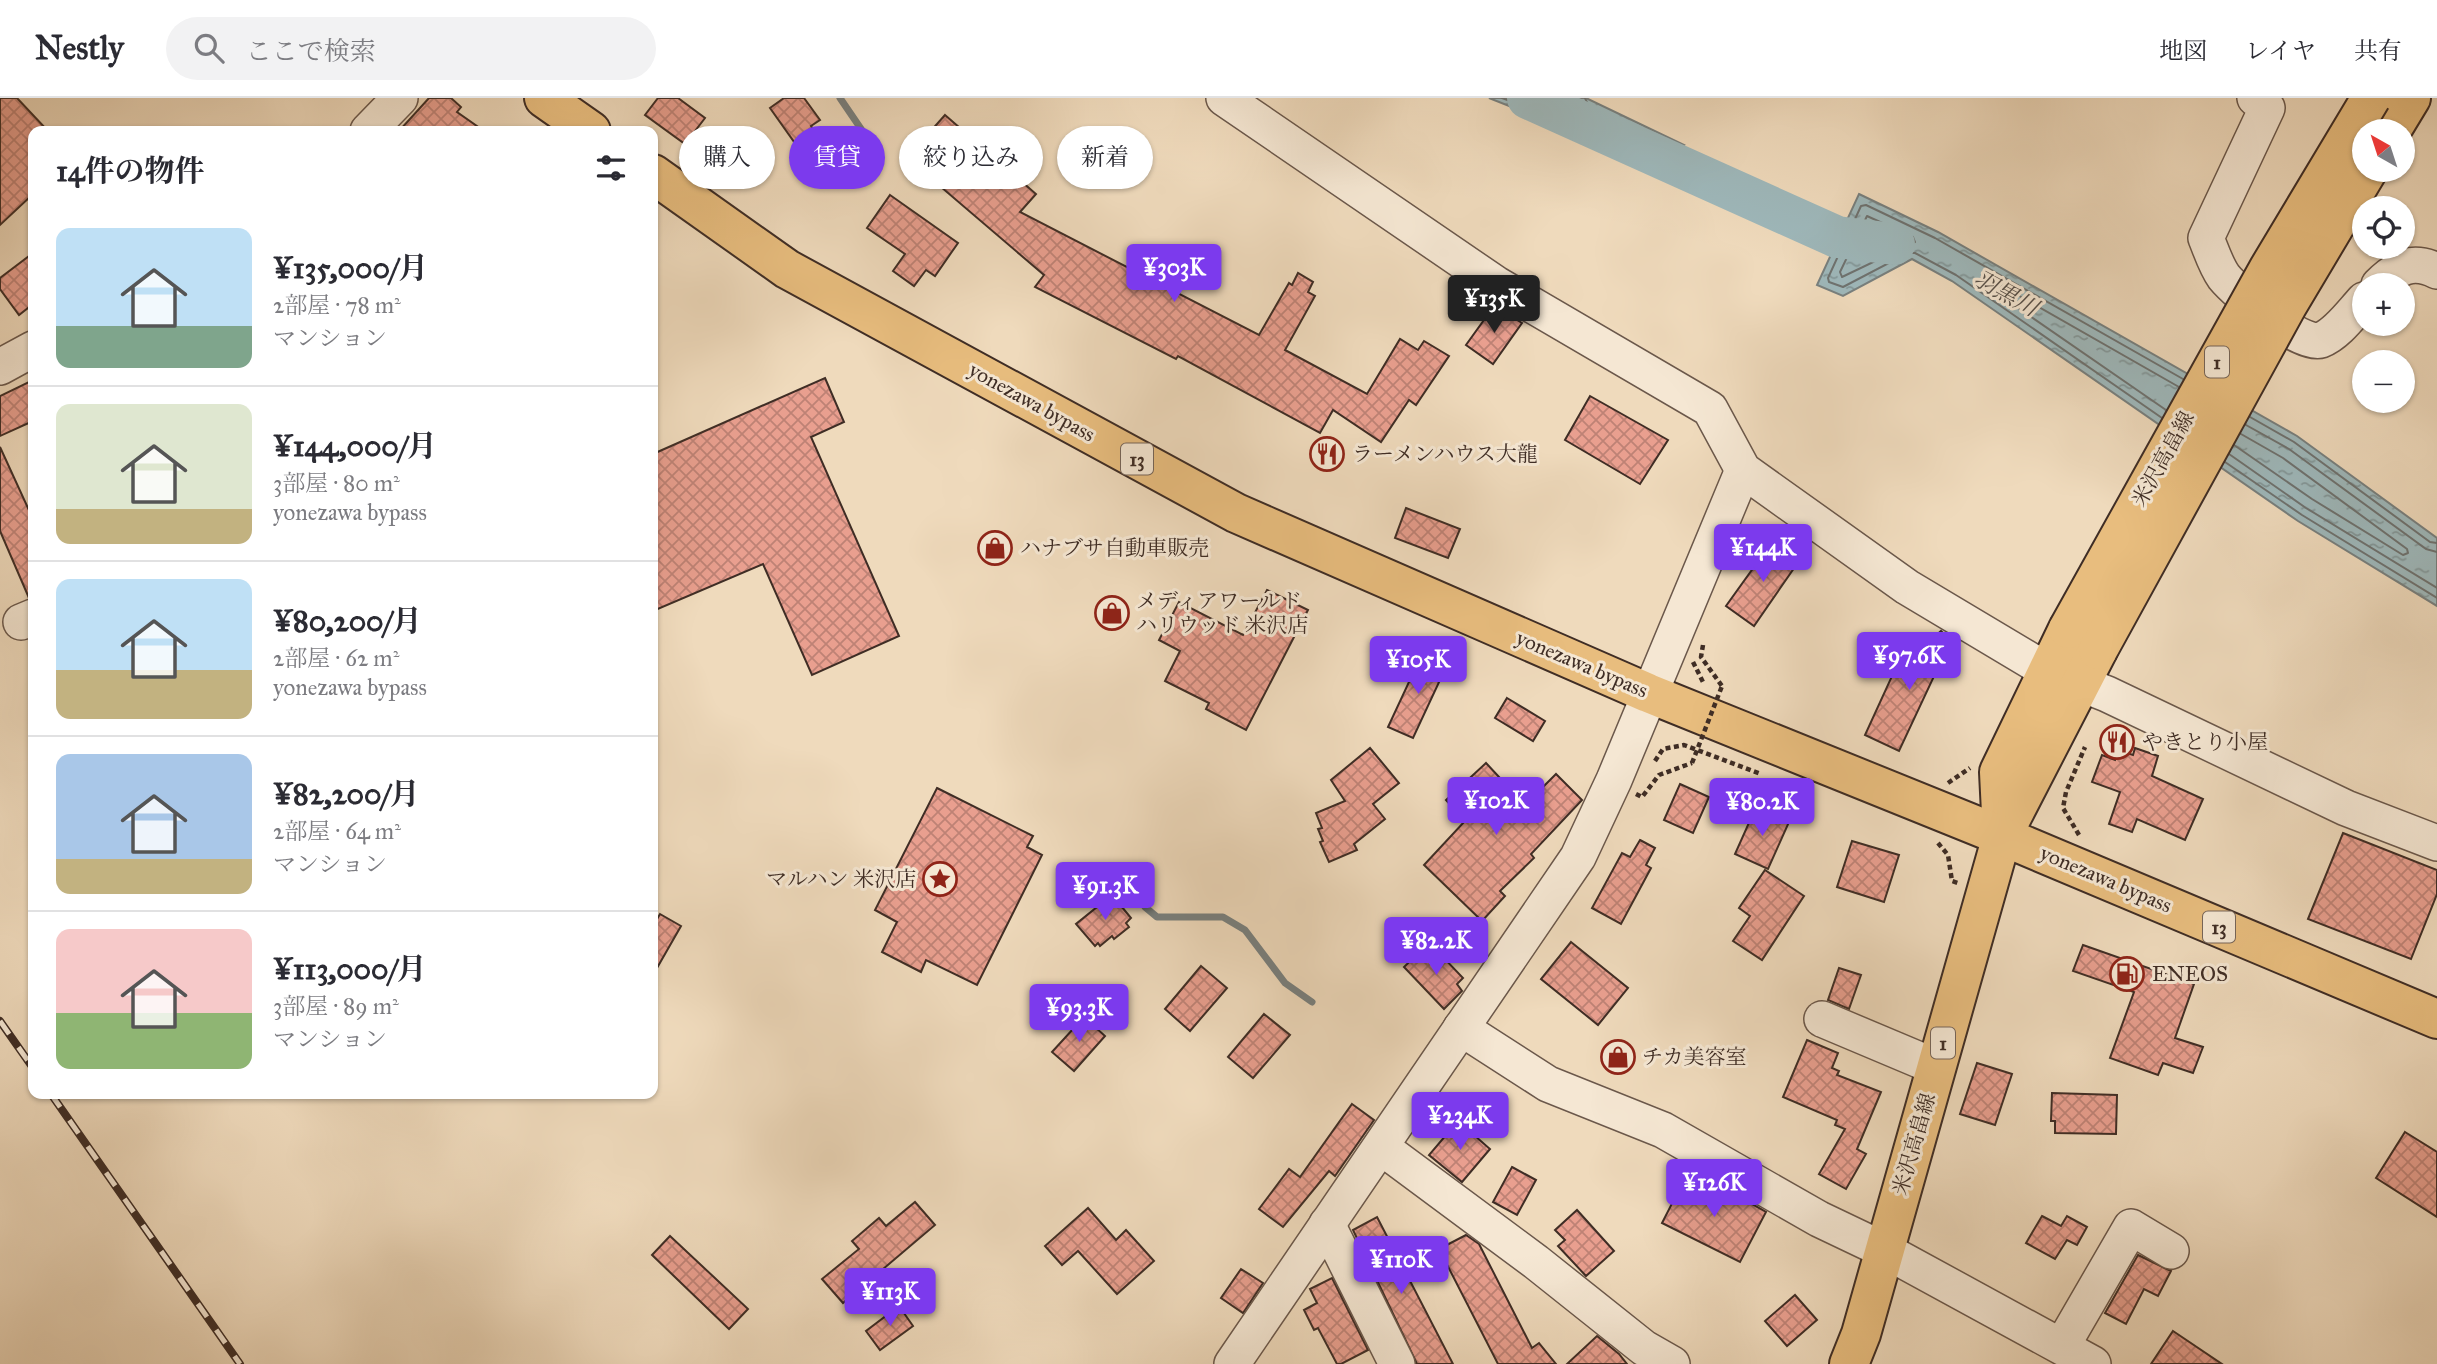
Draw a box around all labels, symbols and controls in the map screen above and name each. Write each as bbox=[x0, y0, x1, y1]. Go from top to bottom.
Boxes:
search box bbox=[166, 17, 656, 80]
text: Nestly bbox=[35, 28, 124, 68]
icon: search bbox=[190, 29, 228, 67]
text: ここで検索 bbox=[246, 35, 376, 67]
text: 地図 bbox=[2159, 36, 2207, 66]
text: レイヤ bbox=[2245, 36, 2316, 66]
text: 共有 bbox=[2354, 36, 2402, 66]
north arrow bbox=[2352, 119, 2415, 182]
map controls bbox=[2352, 119, 2415, 413]
chip: 購入 bbox=[679, 126, 775, 189]
chip: 賃貸 bbox=[789, 126, 885, 189]
chip: 絞り込み bbox=[899, 126, 1043, 189]
chip: 新着 bbox=[1057, 126, 1153, 189]
icon: filters bbox=[592, 149, 630, 187]
text: 14件の物件 bbox=[56, 153, 205, 189]
button: locate bbox=[2352, 196, 2415, 259]
pin: ¥303K bbox=[1125, 244, 1223, 304]
text: ¥135,000/月 bbox=[273, 250, 428, 286]
text: ¥303K bbox=[1142, 253, 1206, 281]
icon: home bbox=[112, 256, 196, 340]
water label: 羽黒川 bbox=[1969, 264, 2046, 323]
button: + bbox=[2352, 273, 2415, 336]
pin: ¥135K bbox=[1445, 275, 1543, 335]
text: ¥135K bbox=[1464, 284, 1524, 312]
text: 2部屋 · 78 m² bbox=[273, 291, 401, 319]
text: マンション bbox=[273, 324, 387, 352]
road number: 1 bbox=[2205, 346, 2229, 378]
button: − bbox=[2352, 350, 2415, 413]
street label: yonezawa bypass bbox=[964, 357, 1100, 447]
street label: 米沢高畠線 bbox=[2126, 407, 2200, 511]
text: ¥144,000/月 bbox=[273, 428, 437, 464]
icon: home bbox=[112, 432, 196, 516]
restaurant icon: ラーメンハウス大龍 bbox=[1308, 435, 1346, 473]
place label: ラーメンハウス大龍 bbox=[1352, 441, 1538, 467]
road number: 13 bbox=[1121, 444, 1153, 474]
text: 3部屋 · 80 m² bbox=[273, 469, 400, 497]
text: yonezawa bypass bbox=[273, 498, 427, 526]
pin: ¥144K bbox=[1714, 524, 1812, 584]
shop icon: ハナブサ自動車販売 bbox=[976, 529, 1014, 567]
text: ¥144K bbox=[1730, 533, 1796, 561]
place label: ハナブサ自動車販売 bbox=[1020, 535, 1209, 561]
place label: メディアワールド ハリウッド 米沢店 bbox=[1136, 588, 1308, 638]
shop icon: メディアワールド ハリウッド 米沢店 bbox=[1093, 594, 1131, 632]
text: ¥80,200/月 bbox=[273, 603, 422, 639]
icon: home bbox=[112, 607, 196, 691]
street label: yonezawa bypass bbox=[1512, 625, 1652, 703]
pin: ¥97.6K bbox=[1852, 632, 1966, 692]
pin: ¥105K bbox=[1369, 636, 1467, 696]
text: ¥97.6K bbox=[1873, 641, 1945, 669]
text: 2部屋 · 62 m² bbox=[273, 644, 399, 672]
text: ¥105K bbox=[1386, 645, 1450, 673]
text: yonezawa bypass bbox=[273, 673, 427, 701]
restaurant icon: やきとり小屋 bbox=[2098, 723, 2136, 761]
place label: やきとり小屋 bbox=[2142, 729, 2268, 755]
text: ¥82,200/月 bbox=[273, 776, 420, 812]
pin: ¥102K bbox=[1447, 778, 1545, 837]
pin: ¥80.2K bbox=[1705, 778, 1819, 838]
icon: home bbox=[112, 782, 196, 866]
text: ¥102K bbox=[1463, 786, 1529, 814]
text: ¥80.2K bbox=[1725, 787, 1799, 815]
text: 2部屋 · 64 m² bbox=[273, 817, 401, 845]
street label: yonezawa bypass bbox=[2036, 840, 2176, 918]
text: マンション bbox=[273, 850, 387, 878]
place icon: マルハン 米沢店 bbox=[921, 860, 959, 898]
pin: ¥91.3K bbox=[1048, 862, 1162, 922]
place label: マルハン 米沢店 bbox=[766, 866, 916, 892]
text: ¥91.3K bbox=[1072, 871, 1138, 899]
road number: 13 bbox=[2203, 912, 2235, 942]
pin: ¥82.2K bbox=[1379, 918, 1493, 977]
text: ¥82.2K bbox=[1400, 926, 1472, 954]
text: ¥113,000/月 bbox=[273, 951, 427, 987]
fuel station icon: ENEOS bbox=[2108, 955, 2146, 993]
icon: home bbox=[112, 957, 196, 1041]
place label: ENEOS bbox=[2152, 961, 2228, 987]
pin: ¥93.3K bbox=[1022, 984, 1136, 1044]
text: 3部屋 · 89 m² bbox=[273, 992, 399, 1020]
text: ¥93.3K bbox=[1046, 993, 1112, 1021]
text: マンション bbox=[273, 1025, 387, 1053]
road number: 1 bbox=[1931, 1028, 1955, 1058]
shop icon: チカ美容室 bbox=[1599, 1038, 1637, 1076]
place label: チカ美容室 bbox=[1642, 1044, 1747, 1070]
street label: 米沢高畠線 bbox=[1887, 1090, 1941, 1198]
pin: ¥234K bbox=[1411, 1093, 1509, 1152]
text: ¥234K bbox=[1428, 1101, 1492, 1129]
pin: ¥126K bbox=[1665, 1160, 1763, 1219]
text: ¥126K bbox=[1682, 1168, 1746, 1196]
pin: ¥110K bbox=[1352, 1236, 1450, 1296]
text: ¥110K bbox=[1370, 1245, 1432, 1273]
pin: ¥113K bbox=[841, 1268, 939, 1328]
text: ¥113K bbox=[861, 1277, 919, 1305]

